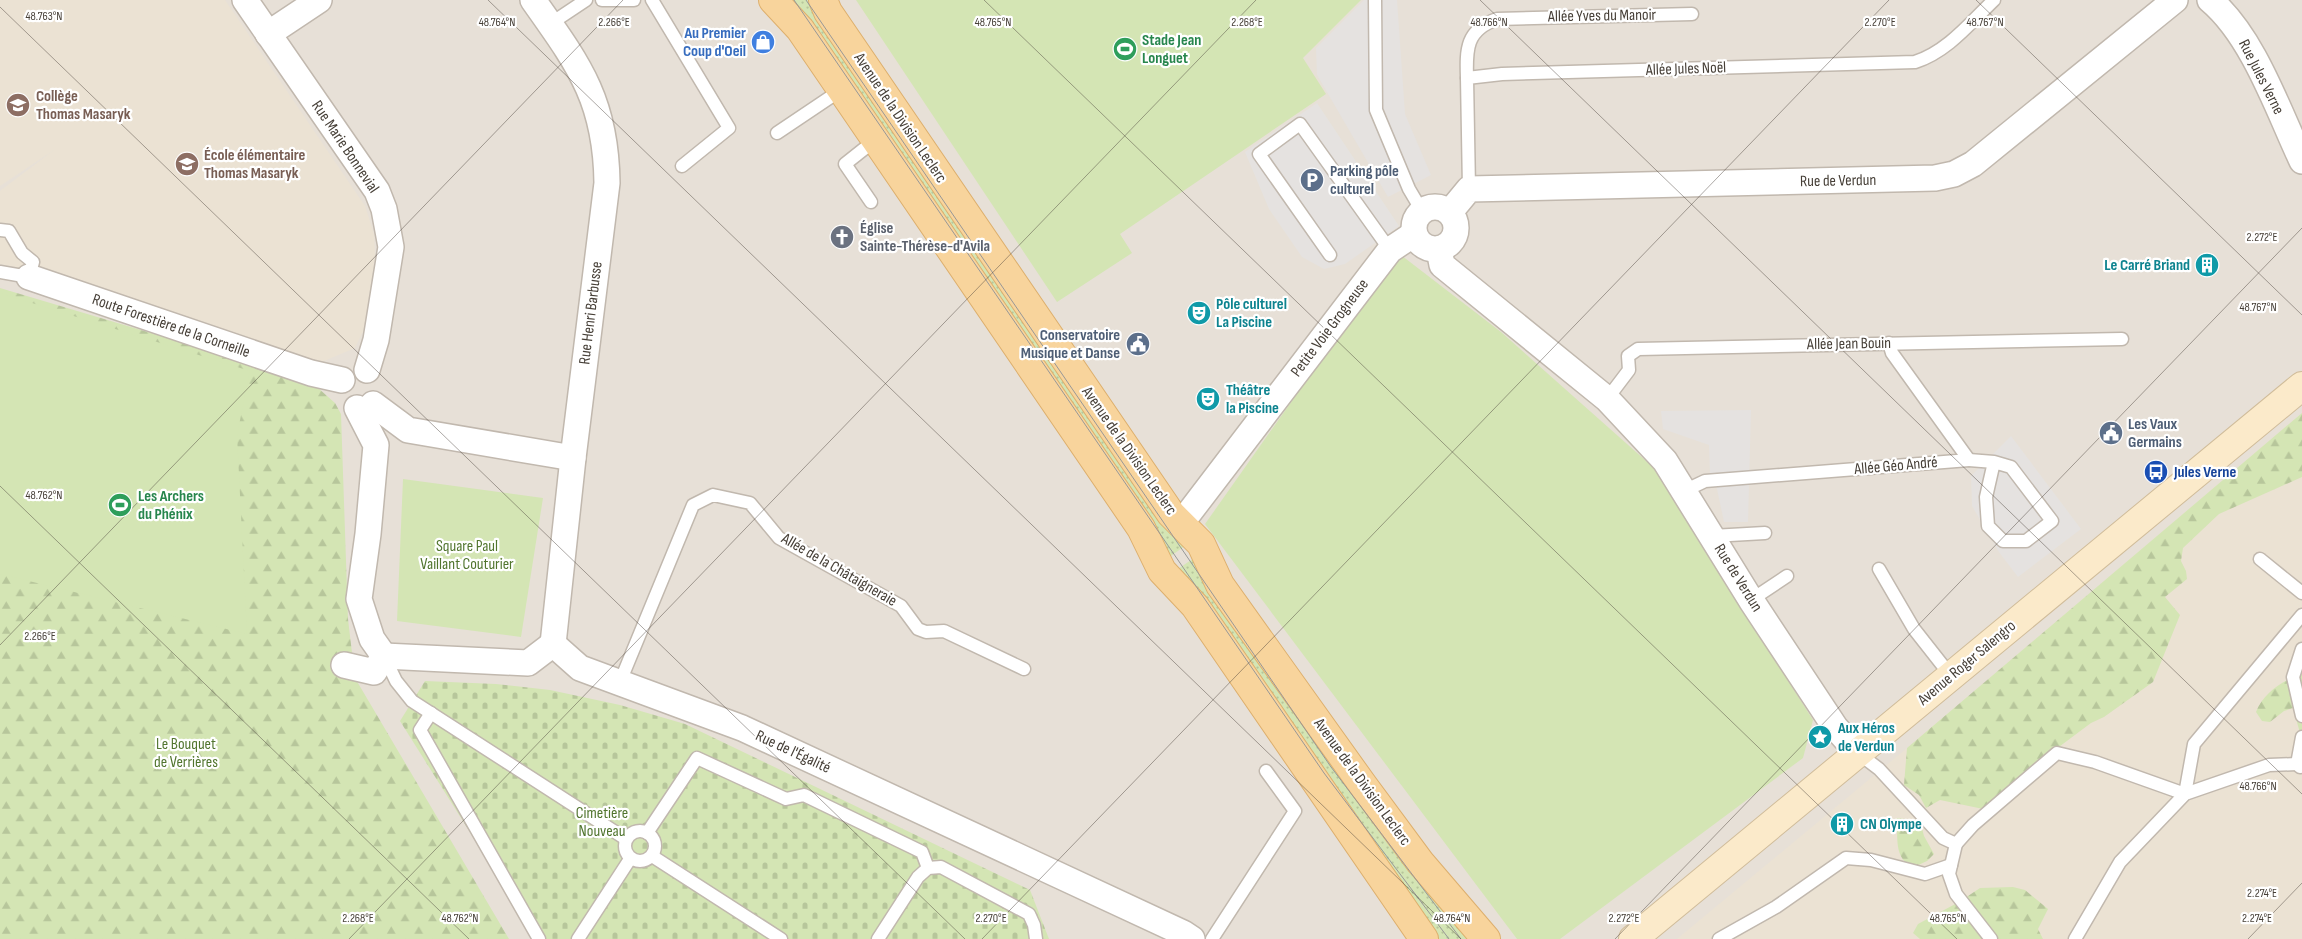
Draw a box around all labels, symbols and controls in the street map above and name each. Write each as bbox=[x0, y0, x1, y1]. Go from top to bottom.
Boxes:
street label: Allée Yves du Manoir bbox=[1547, 6, 1657, 26]
text: 48.763°N bbox=[26, 9, 62, 24]
text: 48.764°N bbox=[479, 15, 515, 30]
text: 2.266°E bbox=[598, 15, 630, 30]
text: 48.765°N bbox=[975, 15, 1011, 30]
text: 2.268°E bbox=[1231, 15, 1263, 30]
text: 48.766°N bbox=[1470, 15, 1508, 30]
text: 2.270°E bbox=[1864, 15, 1896, 30]
text: 48.767°N bbox=[1966, 15, 2004, 30]
place label: Au Premier Coup d'Oeil bbox=[683, 24, 746, 61]
shop icon: Au Premier Coup d'Oeil bbox=[750, 29, 776, 55]
place label: Stade Jean Longuet bbox=[1142, 31, 1201, 68]
sports icon: Stade Jean Longuet bbox=[1112, 36, 1138, 62]
street label: Rue Jules Verne bbox=[2234, 36, 2288, 118]
street label: Avenue de la Division Leclerc bbox=[849, 49, 951, 187]
street label: Allée Jules Noël bbox=[1645, 58, 1726, 80]
place label: Collège Thomas Masaryk bbox=[36, 87, 131, 124]
school or university icon: Collège Thomas Masaryk bbox=[5, 92, 31, 118]
street label: Rue Marie Bonnevial bbox=[307, 97, 383, 197]
place label: École élémentaire Thomas Masaryk bbox=[204, 146, 306, 183]
school or university icon: École élémentaire Thomas Masaryk bbox=[174, 151, 200, 177]
place label: Parking pôle culturel bbox=[1330, 162, 1399, 199]
parking icon: Parking pôle culturel bbox=[1299, 167, 1325, 193]
street label: Rue de Verdun bbox=[1800, 171, 1876, 191]
place label: Église Sainte-Thérèse-d'Avila bbox=[860, 219, 990, 256]
church icon: Église Sainte-Thérèse-d'Avila bbox=[829, 224, 855, 250]
text: 2.272°E bbox=[2247, 230, 2277, 245]
building icon: Le Carré Briand bbox=[2194, 252, 2220, 278]
place label: Le Carré Briand bbox=[2104, 256, 2190, 275]
street label: Rue Henri Barbusse bbox=[575, 260, 607, 366]
street label: Petite Voie Grogneuse bbox=[1287, 275, 1373, 381]
street label: Route Forestière de la Corneille bbox=[90, 290, 252, 362]
place label: Pôle culturel La Piscine bbox=[1216, 295, 1287, 332]
theatre icon: Pôle culturel La Piscine bbox=[1186, 300, 1212, 326]
text: 48.767°N bbox=[2239, 300, 2277, 315]
place label: Conservatoire Musique et Danse bbox=[1021, 326, 1120, 363]
public building icon: Conservatoire Musique et Danse bbox=[1125, 331, 1151, 357]
street label: Allée Jean Bouin bbox=[1806, 334, 1891, 354]
place label: Théâtre la Piscine bbox=[1226, 381, 1279, 418]
street label: Avenue de la Division Leclerc bbox=[1077, 382, 1181, 519]
theatre icon: Théâtre la Piscine bbox=[1195, 386, 1221, 412]
place label: Les Vaux Germains bbox=[2128, 415, 2182, 452]
public building icon: Les Vaux Germains bbox=[2098, 420, 2124, 446]
street label: Allée Géo André bbox=[1853, 453, 1938, 479]
bus stop icon: Jules Verne bbox=[2143, 459, 2169, 485]
place label: Jules Verne bbox=[2173, 463, 2236, 482]
place label: Les Archers du Phénix bbox=[138, 487, 204, 524]
text: 48.762°N bbox=[26, 488, 62, 503]
sports icon: Les Archers du Phénix bbox=[107, 492, 133, 518]
street label: Allée de la Châtaigneraie bbox=[777, 529, 900, 611]
park label: Square Paul Vaillant Couturier bbox=[420, 537, 514, 574]
street label: Rue de Verdun bbox=[1710, 541, 1766, 615]
street label: Avenue Roger Salengro bbox=[1913, 617, 2020, 710]
text: 2.266°E bbox=[24, 629, 56, 644]
street label: Avenue de la Division Leclerc bbox=[1309, 714, 1414, 849]
place label: Aux Héros de Verdun bbox=[1837, 719, 1895, 756]
place icon: Aux Héros de Verdun bbox=[1807, 724, 1833, 750]
street label: Rue de l'Égalité bbox=[752, 726, 834, 778]
park label: Le Bouquet de Verrières bbox=[154, 735, 218, 772]
text: 48.766°N bbox=[2239, 779, 2277, 794]
park label: Cimetière Nouveau bbox=[576, 804, 628, 841]
building icon: CN Olympe bbox=[1829, 811, 1855, 837]
place label: CN Olympe bbox=[1860, 815, 1922, 834]
text: 2.274°E bbox=[2247, 886, 2277, 901]
text: 2.268°E bbox=[342, 911, 374, 926]
text: 48.762°N bbox=[442, 911, 478, 926]
text: 2.270°E bbox=[975, 911, 1007, 926]
text: 48.764°N bbox=[1434, 911, 1470, 926]
text: 2.272°E bbox=[1609, 911, 1639, 926]
text: 48.765°N bbox=[1930, 911, 1966, 926]
text: 2.274°E bbox=[2242, 911, 2272, 926]

